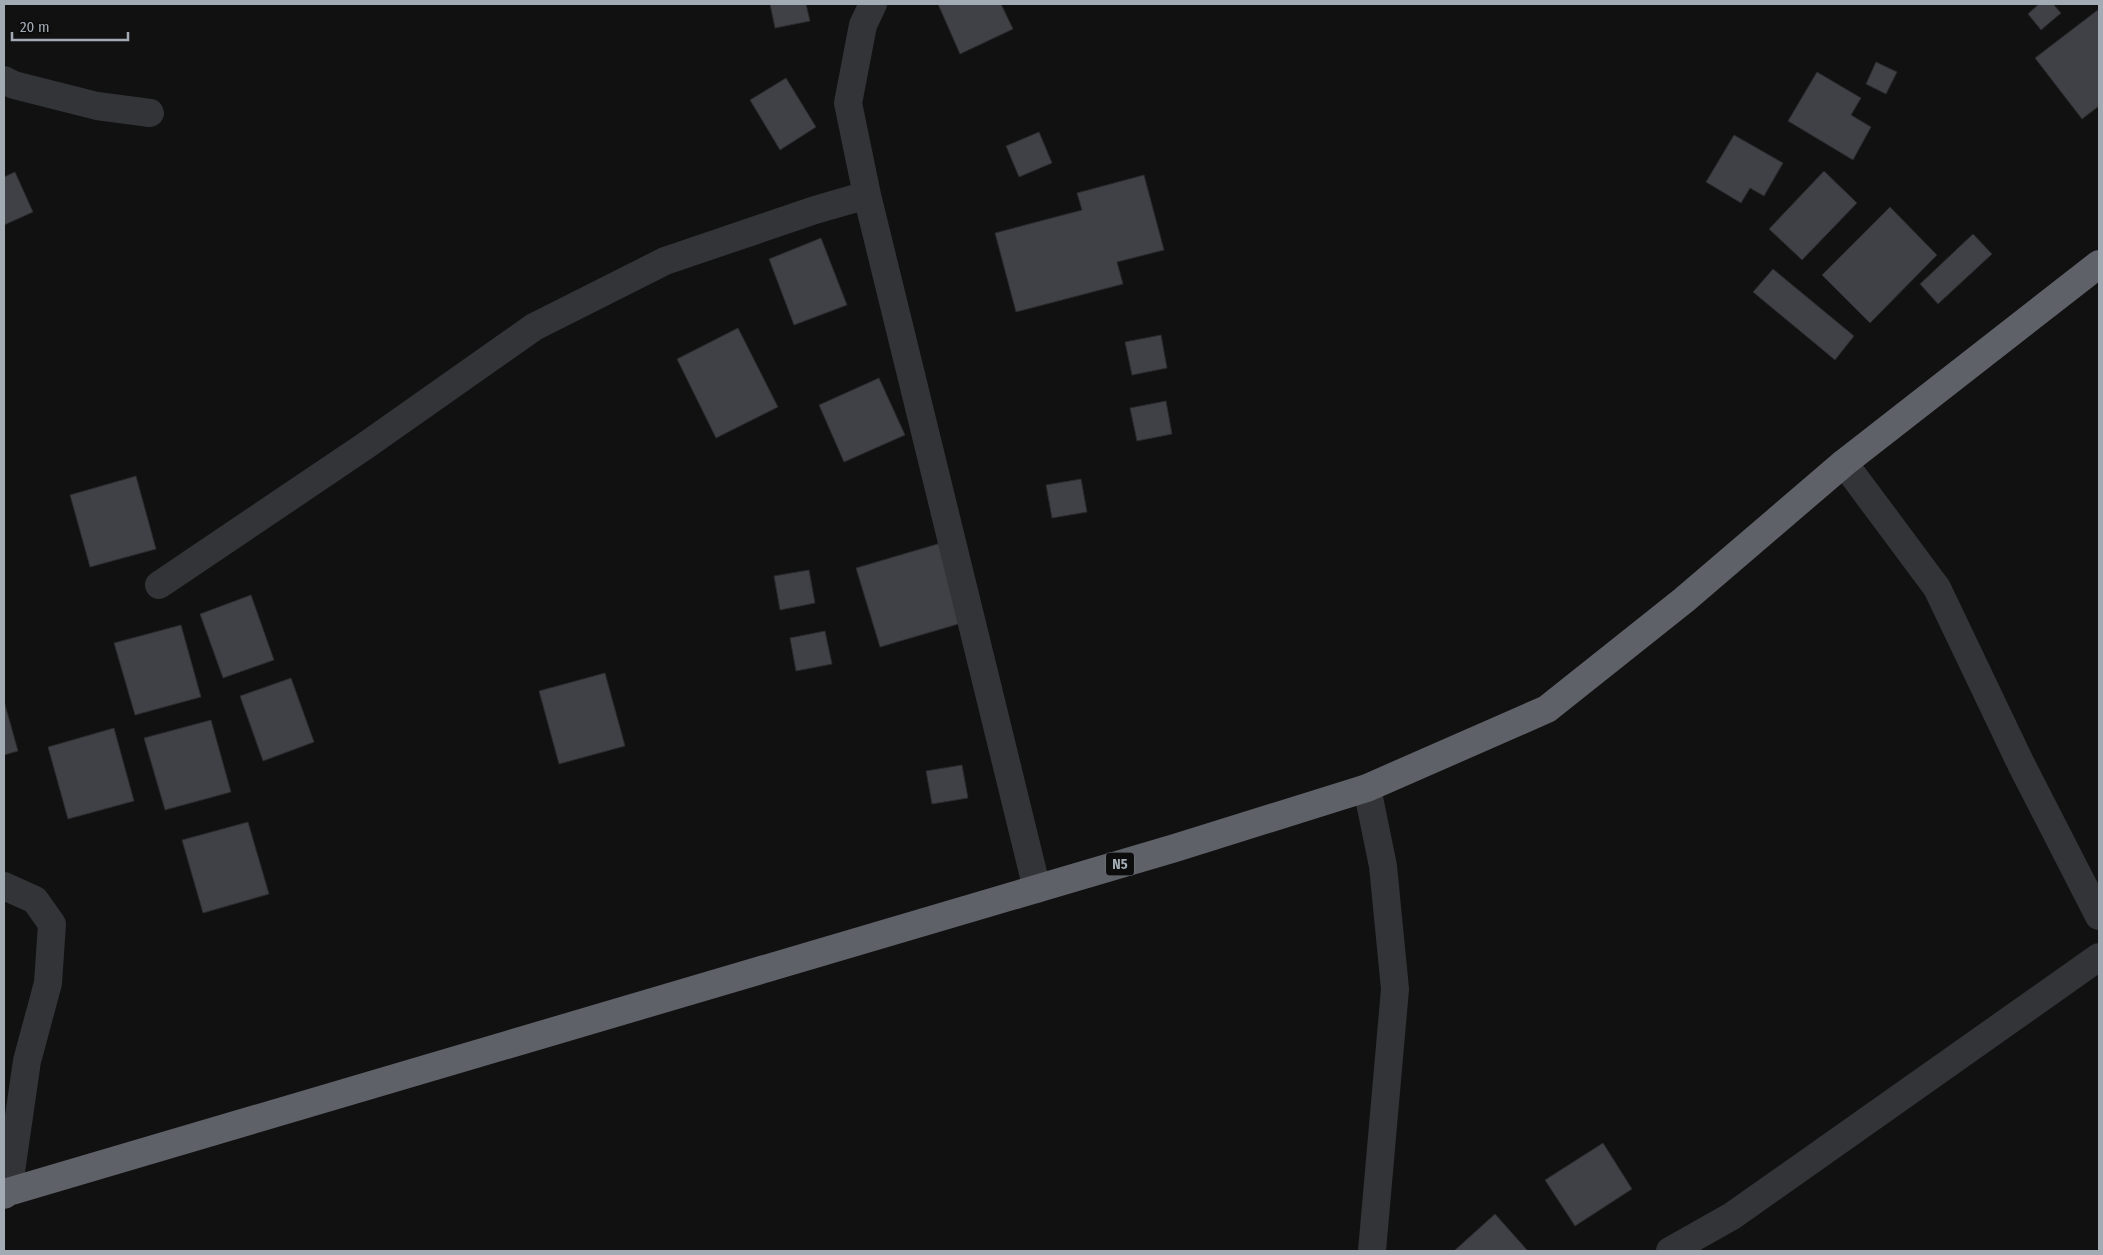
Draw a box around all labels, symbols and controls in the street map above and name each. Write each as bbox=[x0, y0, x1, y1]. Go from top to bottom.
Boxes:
scale bar bbox=[12, 10, 129, 42]
text: 20 m bbox=[20, 18, 50, 36]
road number: N5 bbox=[1106, 852, 1134, 876]

